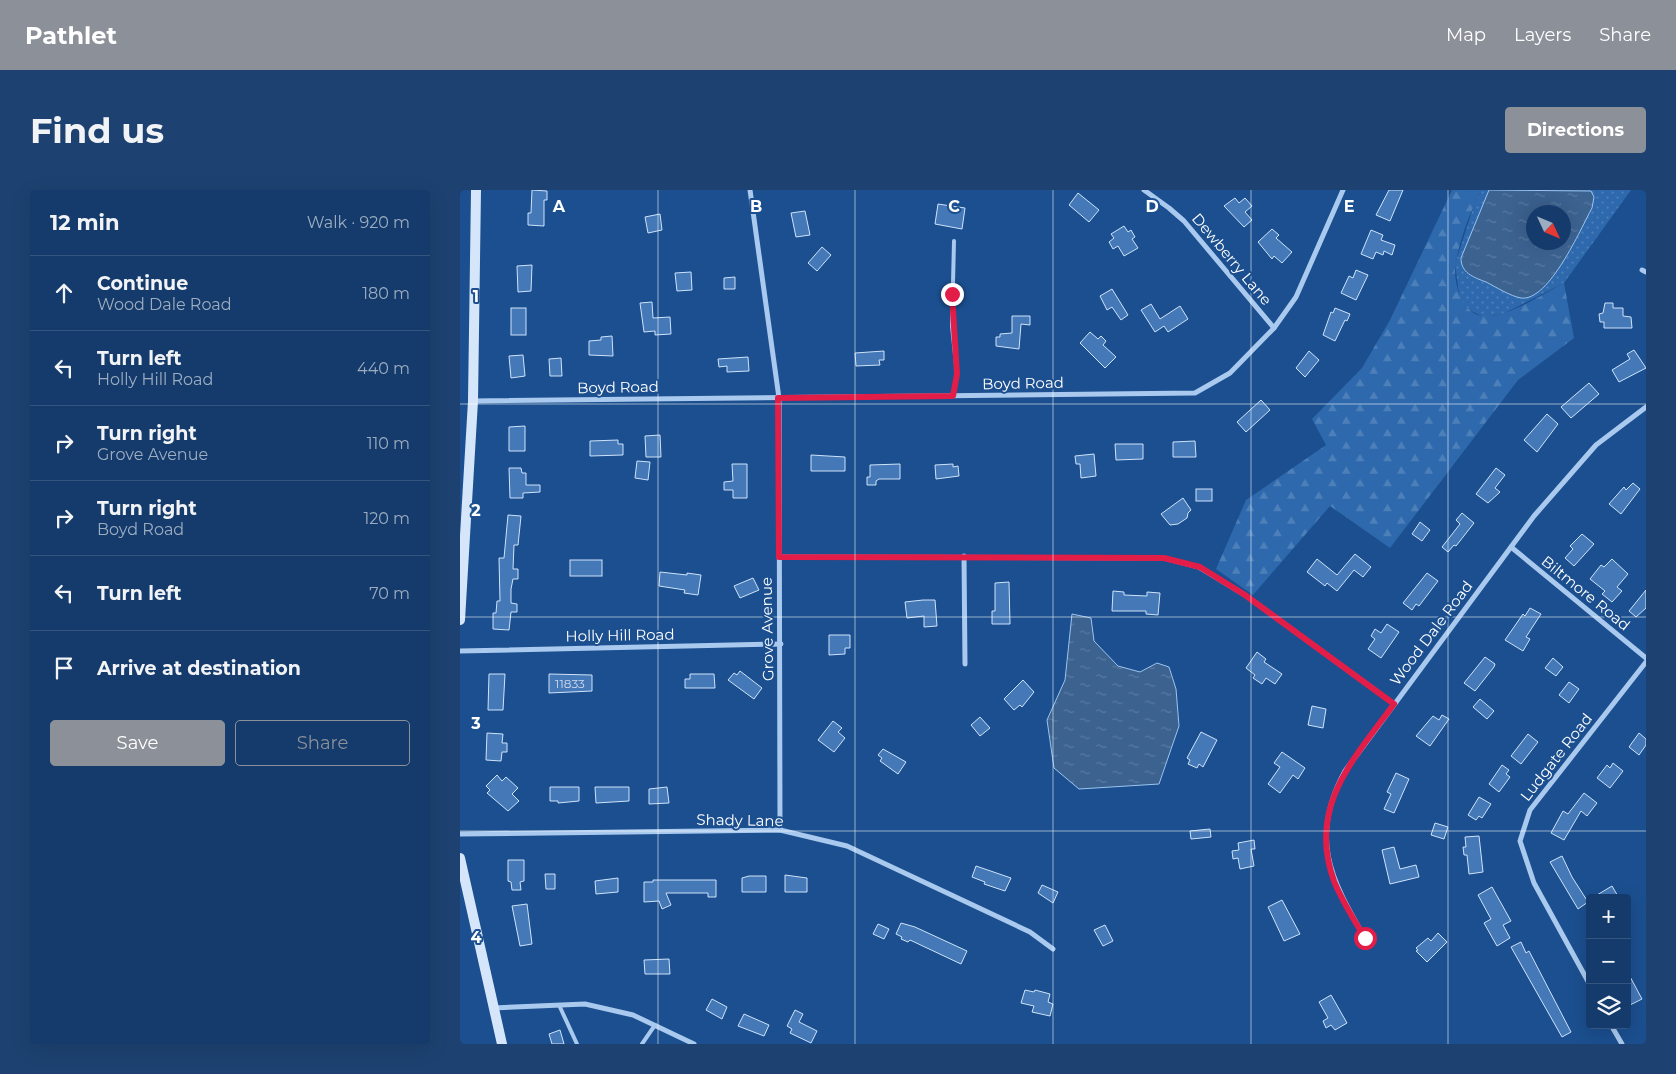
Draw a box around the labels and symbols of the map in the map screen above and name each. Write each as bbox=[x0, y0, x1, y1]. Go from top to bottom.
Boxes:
text: A bbox=[552, 197, 566, 216]
text: B bbox=[750, 197, 762, 216]
text: C bbox=[948, 197, 960, 216]
text: D bbox=[1145, 197, 1159, 216]
text: E bbox=[1344, 197, 1354, 216]
north arrow bbox=[1526, 205, 1571, 250]
street label: Dewberry Lane bbox=[1188, 209, 1276, 309]
route end bbox=[941, 283, 964, 306]
text: 1 bbox=[473, 287, 479, 306]
street label: Boyd Road bbox=[982, 373, 1064, 393]
street label: Boyd Road bbox=[577, 377, 659, 397]
text: 2 bbox=[471, 501, 481, 520]
street label: Biltmore Road bbox=[1538, 551, 1634, 635]
street label: Grove Avenue bbox=[757, 577, 777, 681]
street label: Wood Dale Road bbox=[1385, 577, 1477, 689]
street label: Holly Hill Road bbox=[565, 625, 675, 645]
house number: 11833 bbox=[555, 676, 585, 691]
street label: Ludgate Road bbox=[1516, 709, 1596, 805]
text: 3 bbox=[470, 714, 481, 733]
street label: Shady Lane bbox=[696, 810, 784, 830]
route start bbox=[1354, 927, 1377, 950]
text: 4 bbox=[470, 928, 482, 947]

